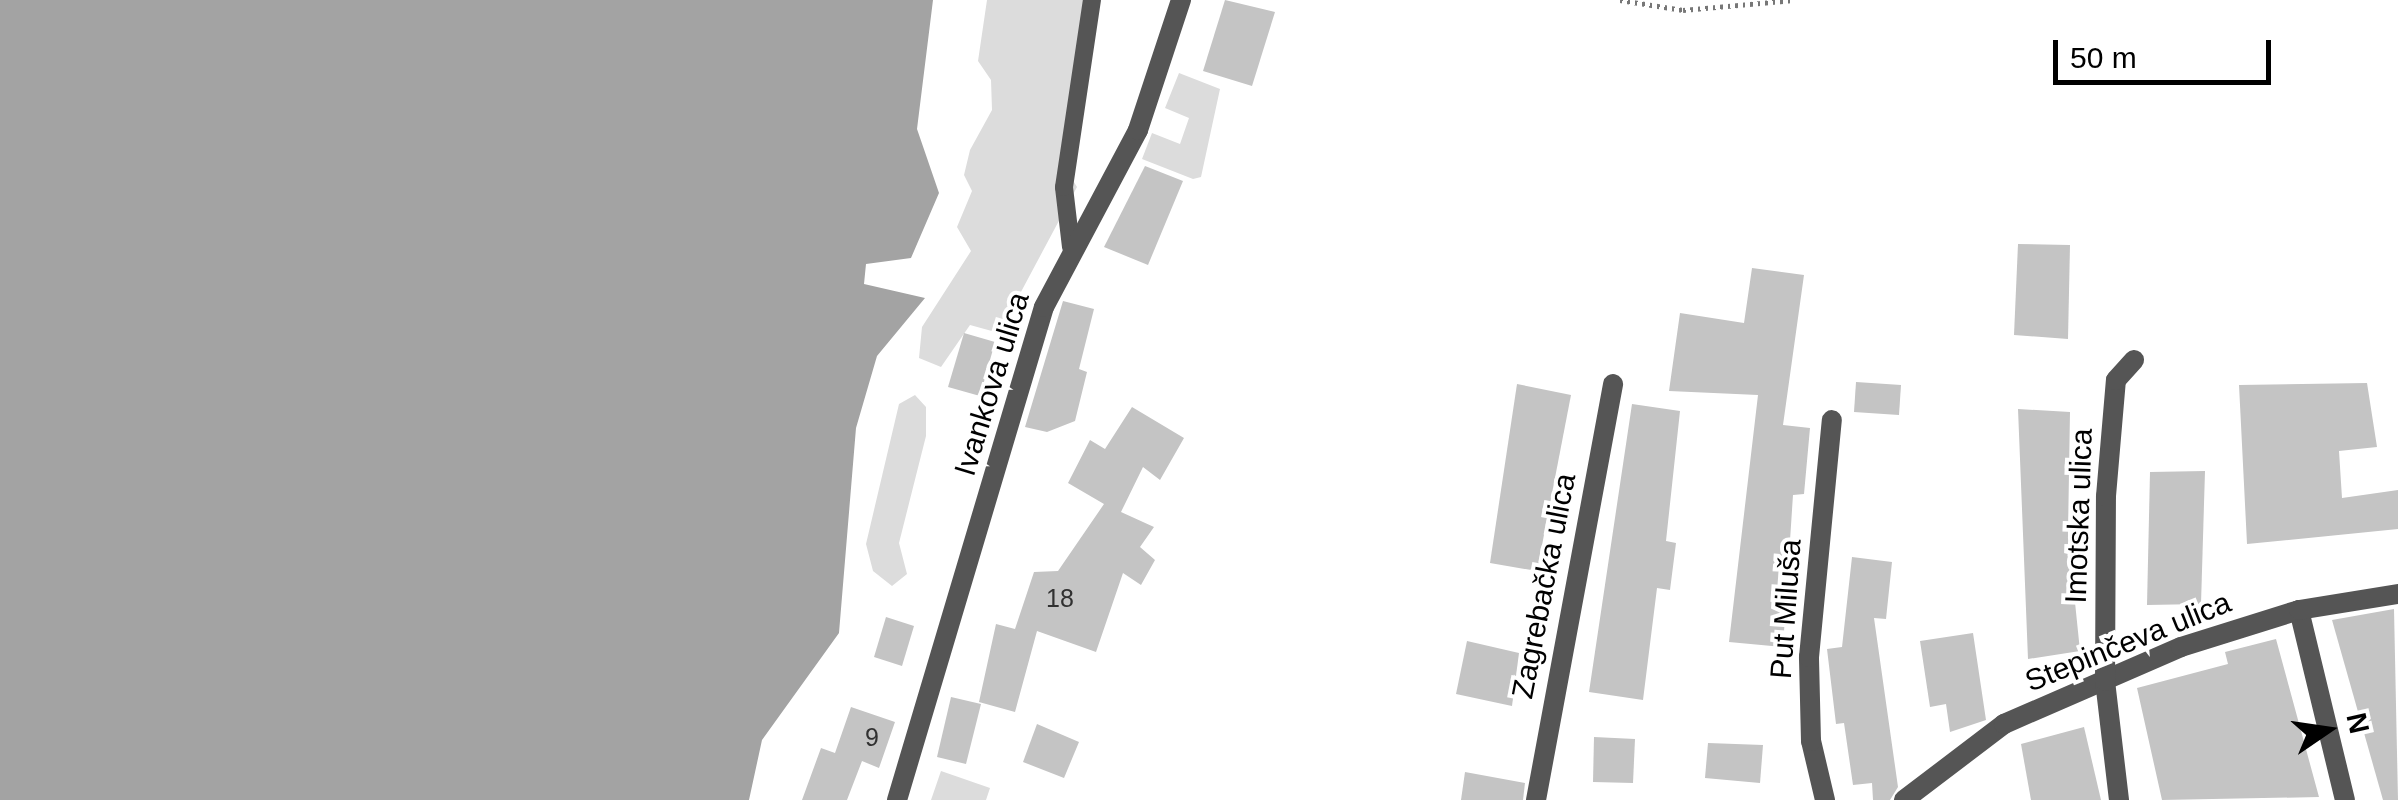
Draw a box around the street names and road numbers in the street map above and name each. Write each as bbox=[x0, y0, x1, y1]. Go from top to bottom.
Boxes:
street label: Ivankova ulica bbox=[947, 288, 1037, 480]
street label: Imotska ulica bbox=[2058, 428, 2100, 604]
street label: Zagrebačka ulica bbox=[1505, 470, 1583, 702]
street label: Put Miluša bbox=[1763, 538, 1809, 680]
street label: Stepinčeva ulica bbox=[2020, 584, 2236, 700]

